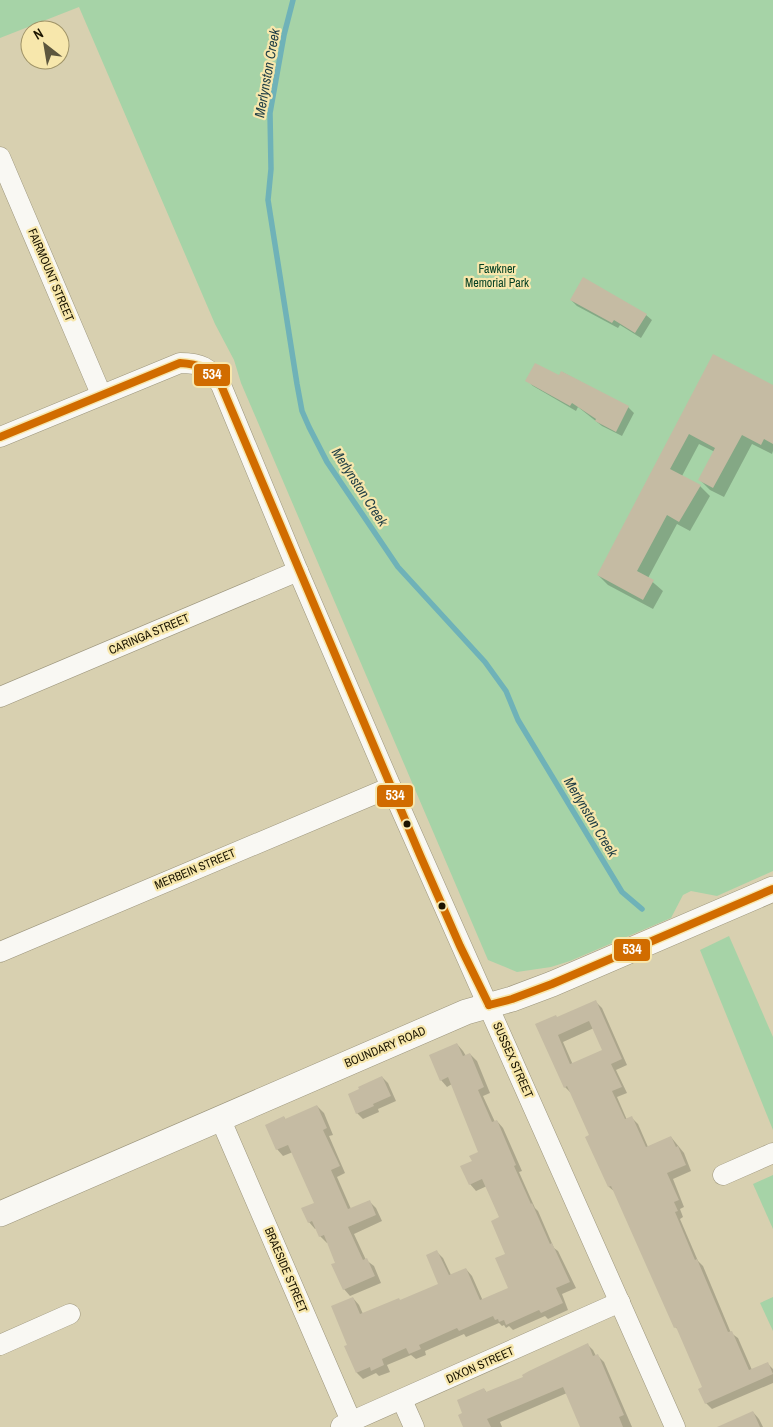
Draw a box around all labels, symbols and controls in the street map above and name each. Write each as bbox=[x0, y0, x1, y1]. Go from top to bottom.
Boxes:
north arrow bbox=[20, 20, 70, 70]
text: N bbox=[30, 24, 46, 44]
water label: Merlynston Creek bbox=[250, 26, 284, 119]
street label: FAIRMOUNT STREET bbox=[24, 226, 78, 324]
park label: Fawkner Memorial Park bbox=[465, 261, 529, 291]
line badge: 534 bbox=[193, 363, 231, 387]
text: 534 bbox=[202, 365, 222, 383]
water label: Merlynston Creek bbox=[328, 444, 393, 531]
street label: CARINGA STREET bbox=[106, 610, 192, 658]
water label: Merlynston Creek bbox=[560, 774, 623, 861]
line badge: 534 bbox=[376, 784, 414, 808]
text: 534 bbox=[385, 786, 405, 804]
unlabelled marker bbox=[402, 819, 412, 829]
street label: MERBEIN STREET bbox=[152, 845, 238, 893]
unlabelled marker bbox=[437, 901, 447, 911]
line badge: 534 bbox=[613, 938, 651, 962]
text: 534 bbox=[622, 940, 642, 958]
street label: SUSSEX STREET bbox=[489, 1020, 537, 1100]
street label: BOUNDARY ROAD bbox=[342, 1023, 428, 1071]
street label: BRAESIDE STREET bbox=[261, 1225, 311, 1315]
street label: DIXON STREET bbox=[444, 1343, 516, 1387]

